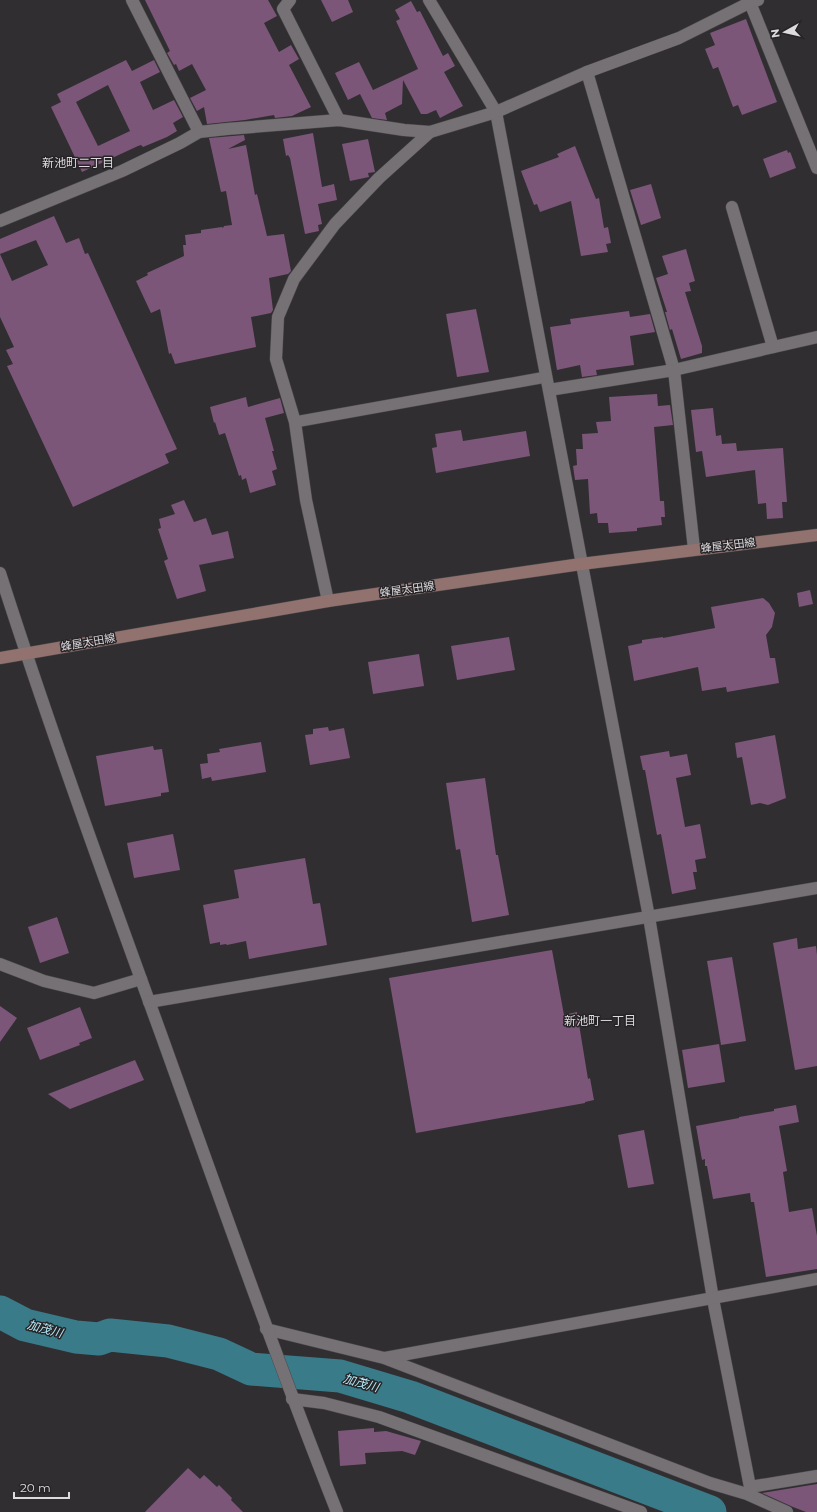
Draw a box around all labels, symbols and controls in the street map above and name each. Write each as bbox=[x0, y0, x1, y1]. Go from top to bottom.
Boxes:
north arrow bbox=[765, 12, 805, 52]
text: N bbox=[768, 28, 783, 39]
district label: 新池町二丁目 bbox=[42, 155, 114, 170]
street label: 蜂屋太田線 bbox=[700, 535, 756, 555]
street label: 蜂屋太田線 bbox=[379, 578, 435, 600]
street label: 蜂屋太田線 bbox=[60, 630, 116, 654]
district label: 新池町一丁目 bbox=[564, 1013, 636, 1028]
water label: 加茂川 bbox=[26, 1317, 66, 1341]
water label: 加茂川 bbox=[342, 1370, 382, 1395]
scale bar bbox=[14, 1474, 69, 1500]
text: 20 m bbox=[20, 1480, 51, 1495]

